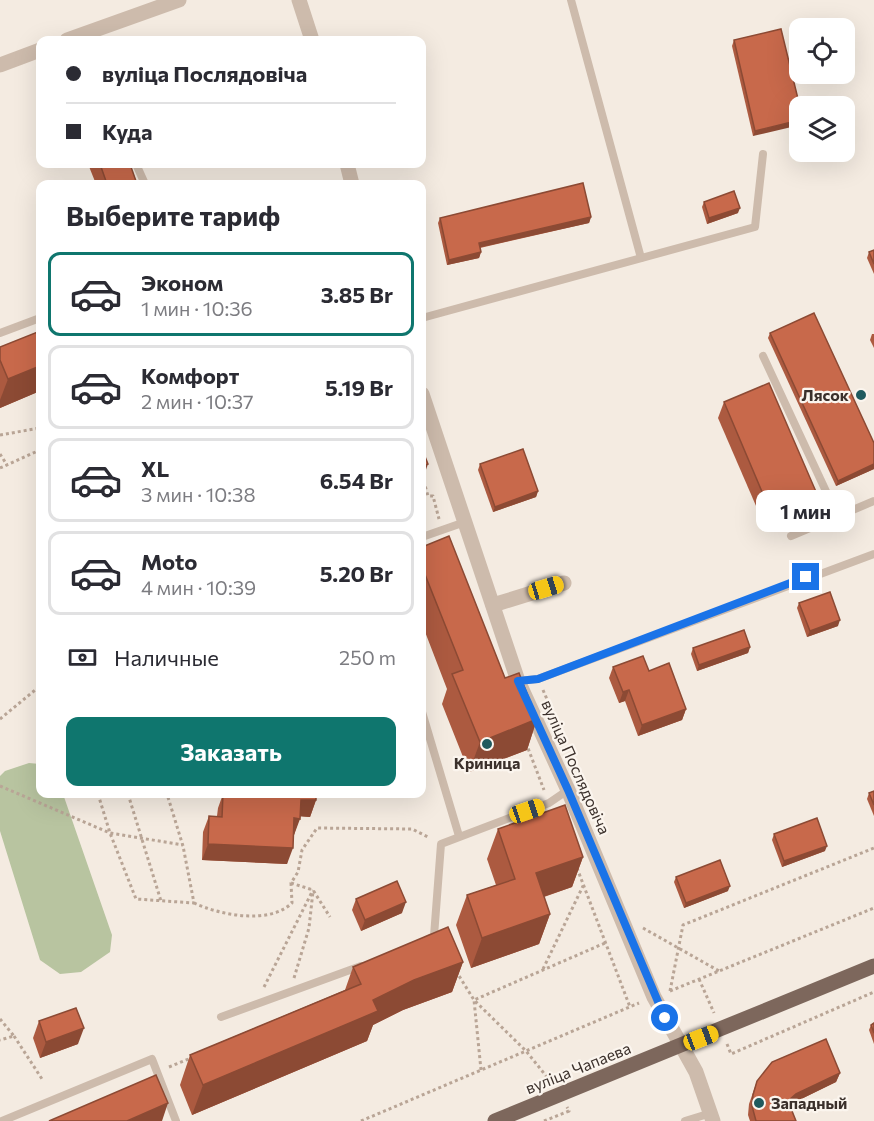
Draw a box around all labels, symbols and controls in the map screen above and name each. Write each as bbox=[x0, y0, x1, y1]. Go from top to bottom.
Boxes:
map controls bbox=[789, 18, 855, 162]
button: locate bbox=[789, 18, 855, 84]
text: вуліца Послядовіча bbox=[102, 60, 307, 87]
button: layers bbox=[789, 96, 855, 162]
text: Куда bbox=[102, 118, 152, 145]
text: Выберите тариф bbox=[66, 199, 280, 232]
icon: car bbox=[69, 267, 123, 321]
text: Эконом bbox=[141, 269, 223, 296]
text: 3.85 Br bbox=[321, 281, 393, 308]
text: 1 мин · 10:36 bbox=[141, 296, 253, 320]
icon: car bbox=[69, 360, 123, 414]
text: Комфорт bbox=[141, 362, 239, 389]
text: 5.19 Br bbox=[325, 374, 393, 401]
place label: Лясок bbox=[802, 385, 849, 404]
marker: Лясок bbox=[854, 388, 868, 402]
text: 2 мин · 10:37 bbox=[141, 389, 254, 413]
icon: car bbox=[69, 453, 123, 507]
text: XL bbox=[141, 455, 169, 482]
text: 6.54 Br bbox=[320, 467, 393, 494]
text: 3 мин · 10:38 bbox=[141, 482, 256, 506]
callout: 1 мин bbox=[756, 490, 856, 532]
text: 1 мин bbox=[780, 499, 831, 523]
icon: car bbox=[69, 546, 123, 600]
text: Moto bbox=[141, 548, 197, 575]
text: 5.20 Br bbox=[320, 560, 393, 587]
route end bbox=[792, 563, 819, 590]
car bbox=[526, 574, 566, 602]
text: 4 мин · 10:39 bbox=[141, 575, 256, 599]
icon: cash bbox=[66, 641, 99, 674]
text: Наличные bbox=[114, 644, 219, 671]
text: 250 m bbox=[339, 645, 396, 669]
street label: вуліца Послядовіча bbox=[538, 696, 615, 837]
button: Заказать bbox=[66, 717, 396, 786]
marker: Криница bbox=[480, 737, 494, 751]
place label: Криница bbox=[454, 753, 520, 772]
car bbox=[507, 797, 547, 825]
route start bbox=[651, 1004, 678, 1031]
car bbox=[681, 1023, 721, 1053]
street label: вуліца Чапаева bbox=[522, 1038, 633, 1097]
place label: Западный bbox=[771, 1093, 847, 1112]
marker: Западный bbox=[752, 1096, 766, 1110]

